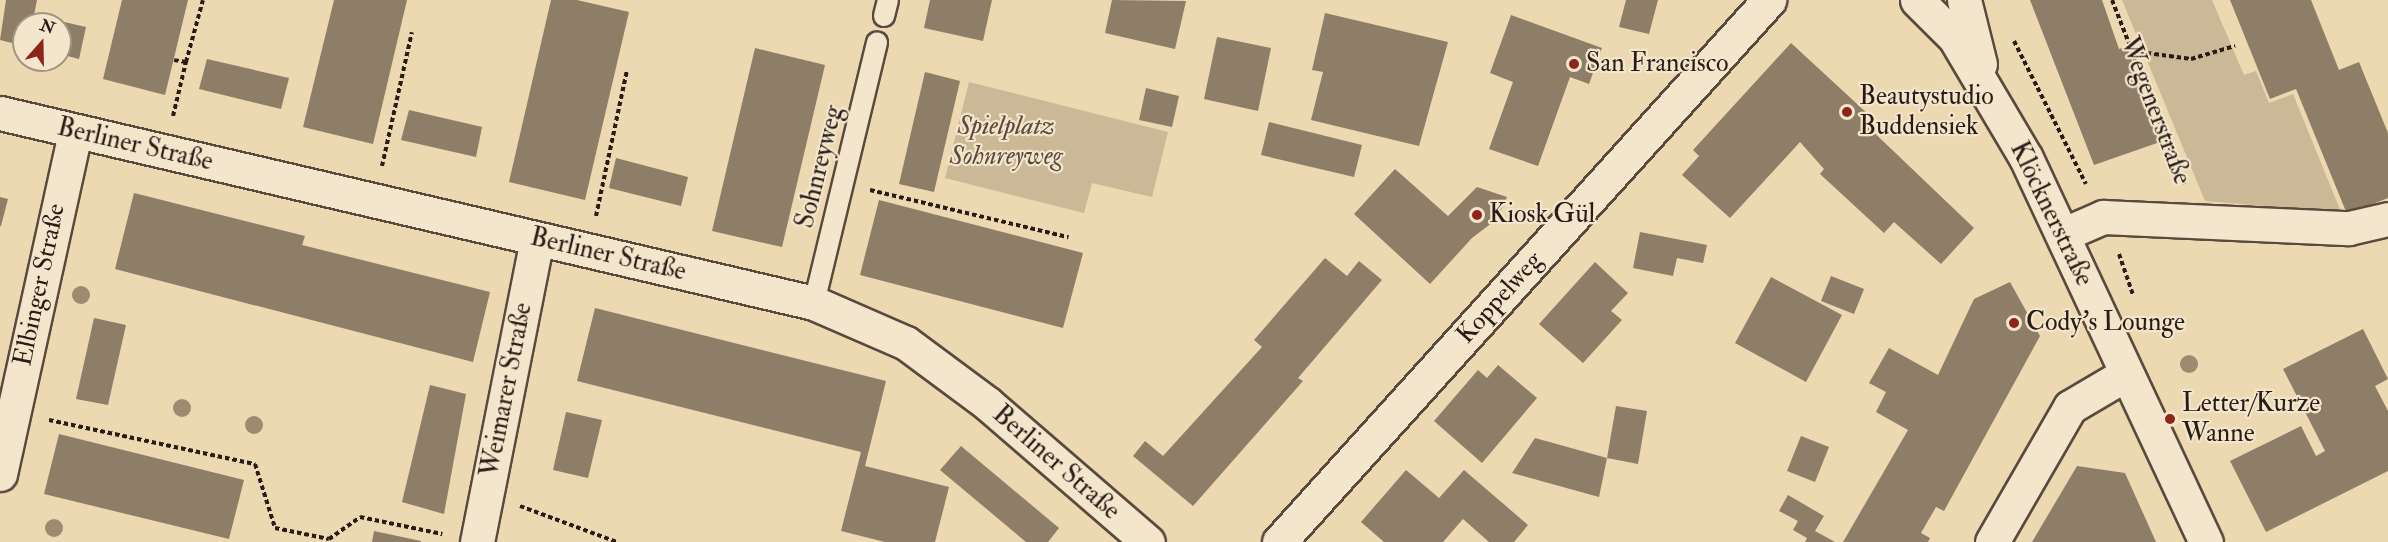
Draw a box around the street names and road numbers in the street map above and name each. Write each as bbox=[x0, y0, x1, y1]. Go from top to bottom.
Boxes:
street label: Wegenerstraße bbox=[2113, 33, 2197, 189]
street label: Sohnreyweg bbox=[790, 102, 850, 232]
street label: Berliner Straße bbox=[54, 112, 216, 178]
street label: Klöcknerstraße bbox=[2003, 137, 2099, 291]
street label: Elbinger Straße bbox=[8, 201, 72, 369]
street label: Berliner Straße bbox=[527, 222, 689, 288]
street label: Koppelweg bbox=[1450, 245, 1550, 351]
street label: Weimarer Straße bbox=[475, 300, 539, 480]
street label: Berliner Straße bbox=[986, 399, 1126, 527]

